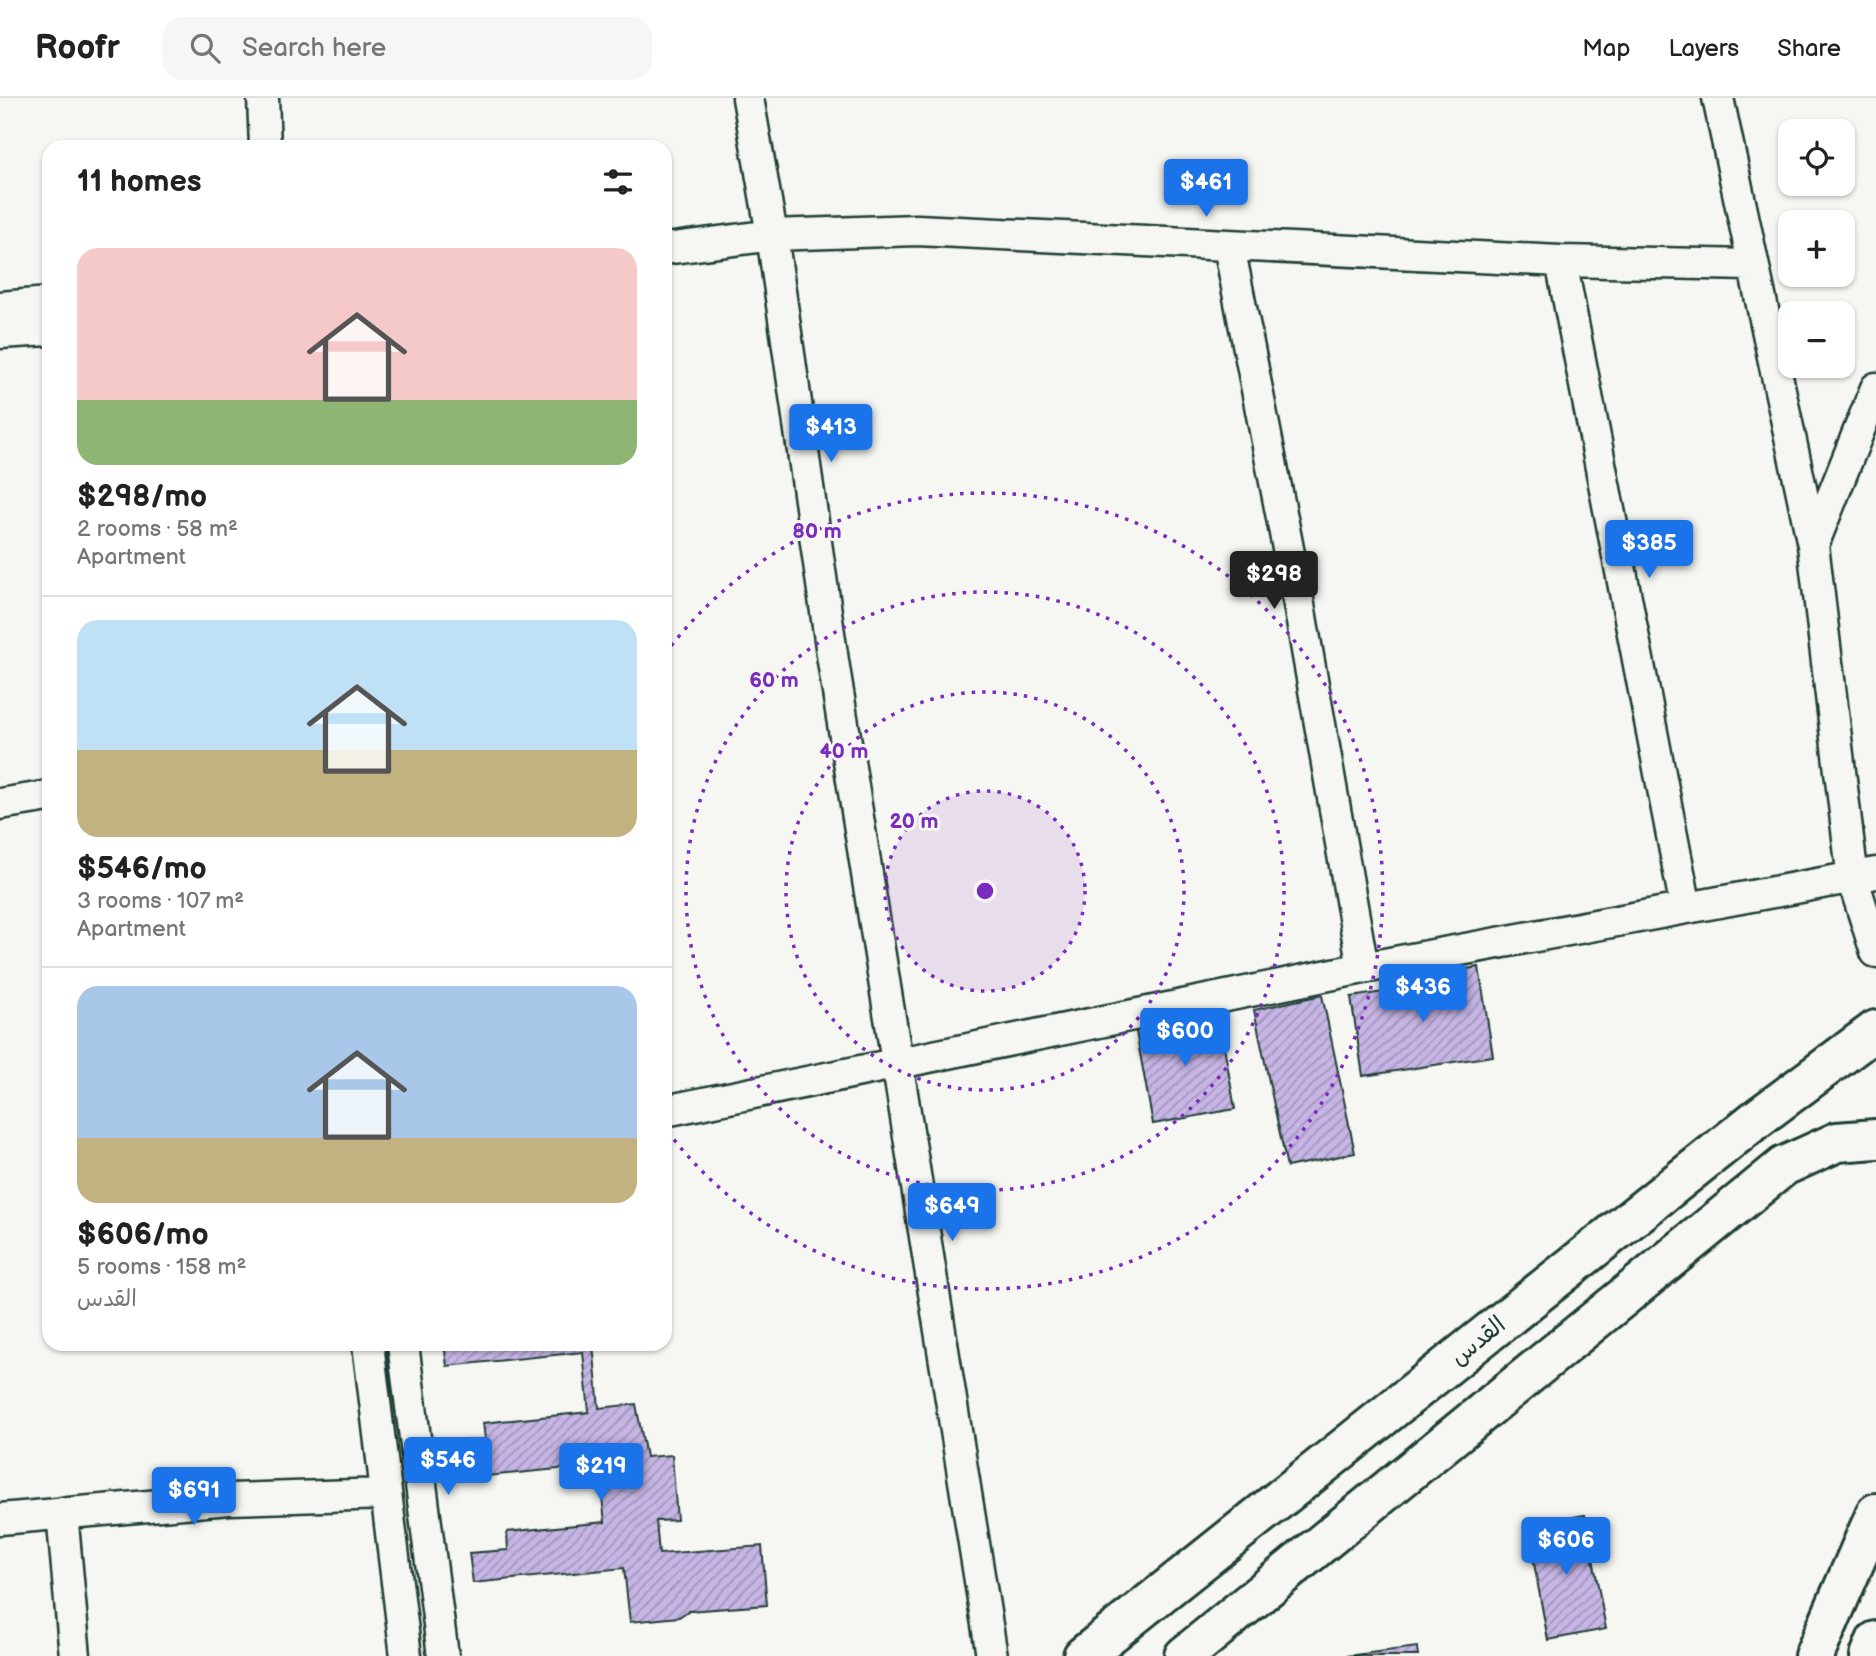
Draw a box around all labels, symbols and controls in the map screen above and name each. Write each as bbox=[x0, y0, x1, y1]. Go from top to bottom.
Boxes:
search box bbox=[162, 17, 652, 80]
text: Roofr bbox=[35, 28, 120, 68]
icon: search bbox=[186, 29, 224, 67]
text: Search here bbox=[242, 33, 386, 64]
text: Map bbox=[1582, 34, 1630, 63]
text: Layers bbox=[1668, 34, 1739, 63]
text: Share bbox=[1777, 34, 1841, 63]
map controls bbox=[1778, 119, 1855, 378]
button: locate bbox=[1778, 119, 1855, 196]
pin: $461 bbox=[1165, 159, 1247, 219]
icon: filters bbox=[599, 163, 637, 201]
text: 11 homes bbox=[77, 164, 201, 200]
text: $461 bbox=[1180, 168, 1232, 196]
button: + bbox=[1778, 210, 1855, 287]
icon: home bbox=[294, 294, 420, 420]
button: − bbox=[1778, 301, 1855, 378]
pin: $413 bbox=[790, 404, 872, 464]
text: $413 bbox=[805, 413, 857, 441]
text: $298/mo bbox=[77, 479, 207, 515]
text: 2 rooms · 58 m² bbox=[77, 515, 238, 543]
text: 80 m bbox=[792, 519, 842, 544]
pin: $385 bbox=[1608, 520, 1690, 580]
text: $385 bbox=[1621, 529, 1677, 557]
text: Apartment bbox=[77, 543, 186, 571]
pin: $298 bbox=[1233, 552, 1315, 611]
text: $298 bbox=[1246, 560, 1302, 588]
icon: home bbox=[294, 666, 420, 792]
text: 60 m bbox=[749, 668, 799, 693]
text: 40 m bbox=[819, 739, 869, 764]
text: 20 m bbox=[890, 809, 938, 834]
text: $546/mo bbox=[77, 851, 207, 887]
centre of rings bbox=[973, 879, 997, 903]
text: 3 rooms · 107 m² bbox=[77, 887, 244, 915]
text: Apartment bbox=[77, 915, 186, 943]
pin: $436 bbox=[1382, 964, 1464, 1024]
text: $436 bbox=[1395, 973, 1451, 1001]
pin: $600 bbox=[1144, 1009, 1226, 1068]
text: $600 bbox=[1156, 1017, 1214, 1045]
icon: home bbox=[294, 1032, 420, 1158]
pin: $649 bbox=[911, 1184, 993, 1243]
text: $649 bbox=[924, 1192, 980, 1220]
text: $606/mo bbox=[77, 1217, 209, 1253]
text: 5 rooms · 158 m² bbox=[77, 1253, 246, 1281]
text: القدس bbox=[77, 1285, 137, 1313]
street label: القدس bbox=[1445, 1310, 1511, 1372]
pin: $546 bbox=[407, 1438, 489, 1497]
pin: $219 bbox=[560, 1444, 642, 1503]
text: $546 bbox=[420, 1446, 476, 1474]
text: $219 bbox=[575, 1452, 627, 1480]
pin: $691 bbox=[153, 1468, 235, 1527]
text: $691 bbox=[168, 1476, 220, 1504]
pin: $606 bbox=[1525, 1518, 1607, 1577]
text: $606 bbox=[1537, 1526, 1595, 1554]

